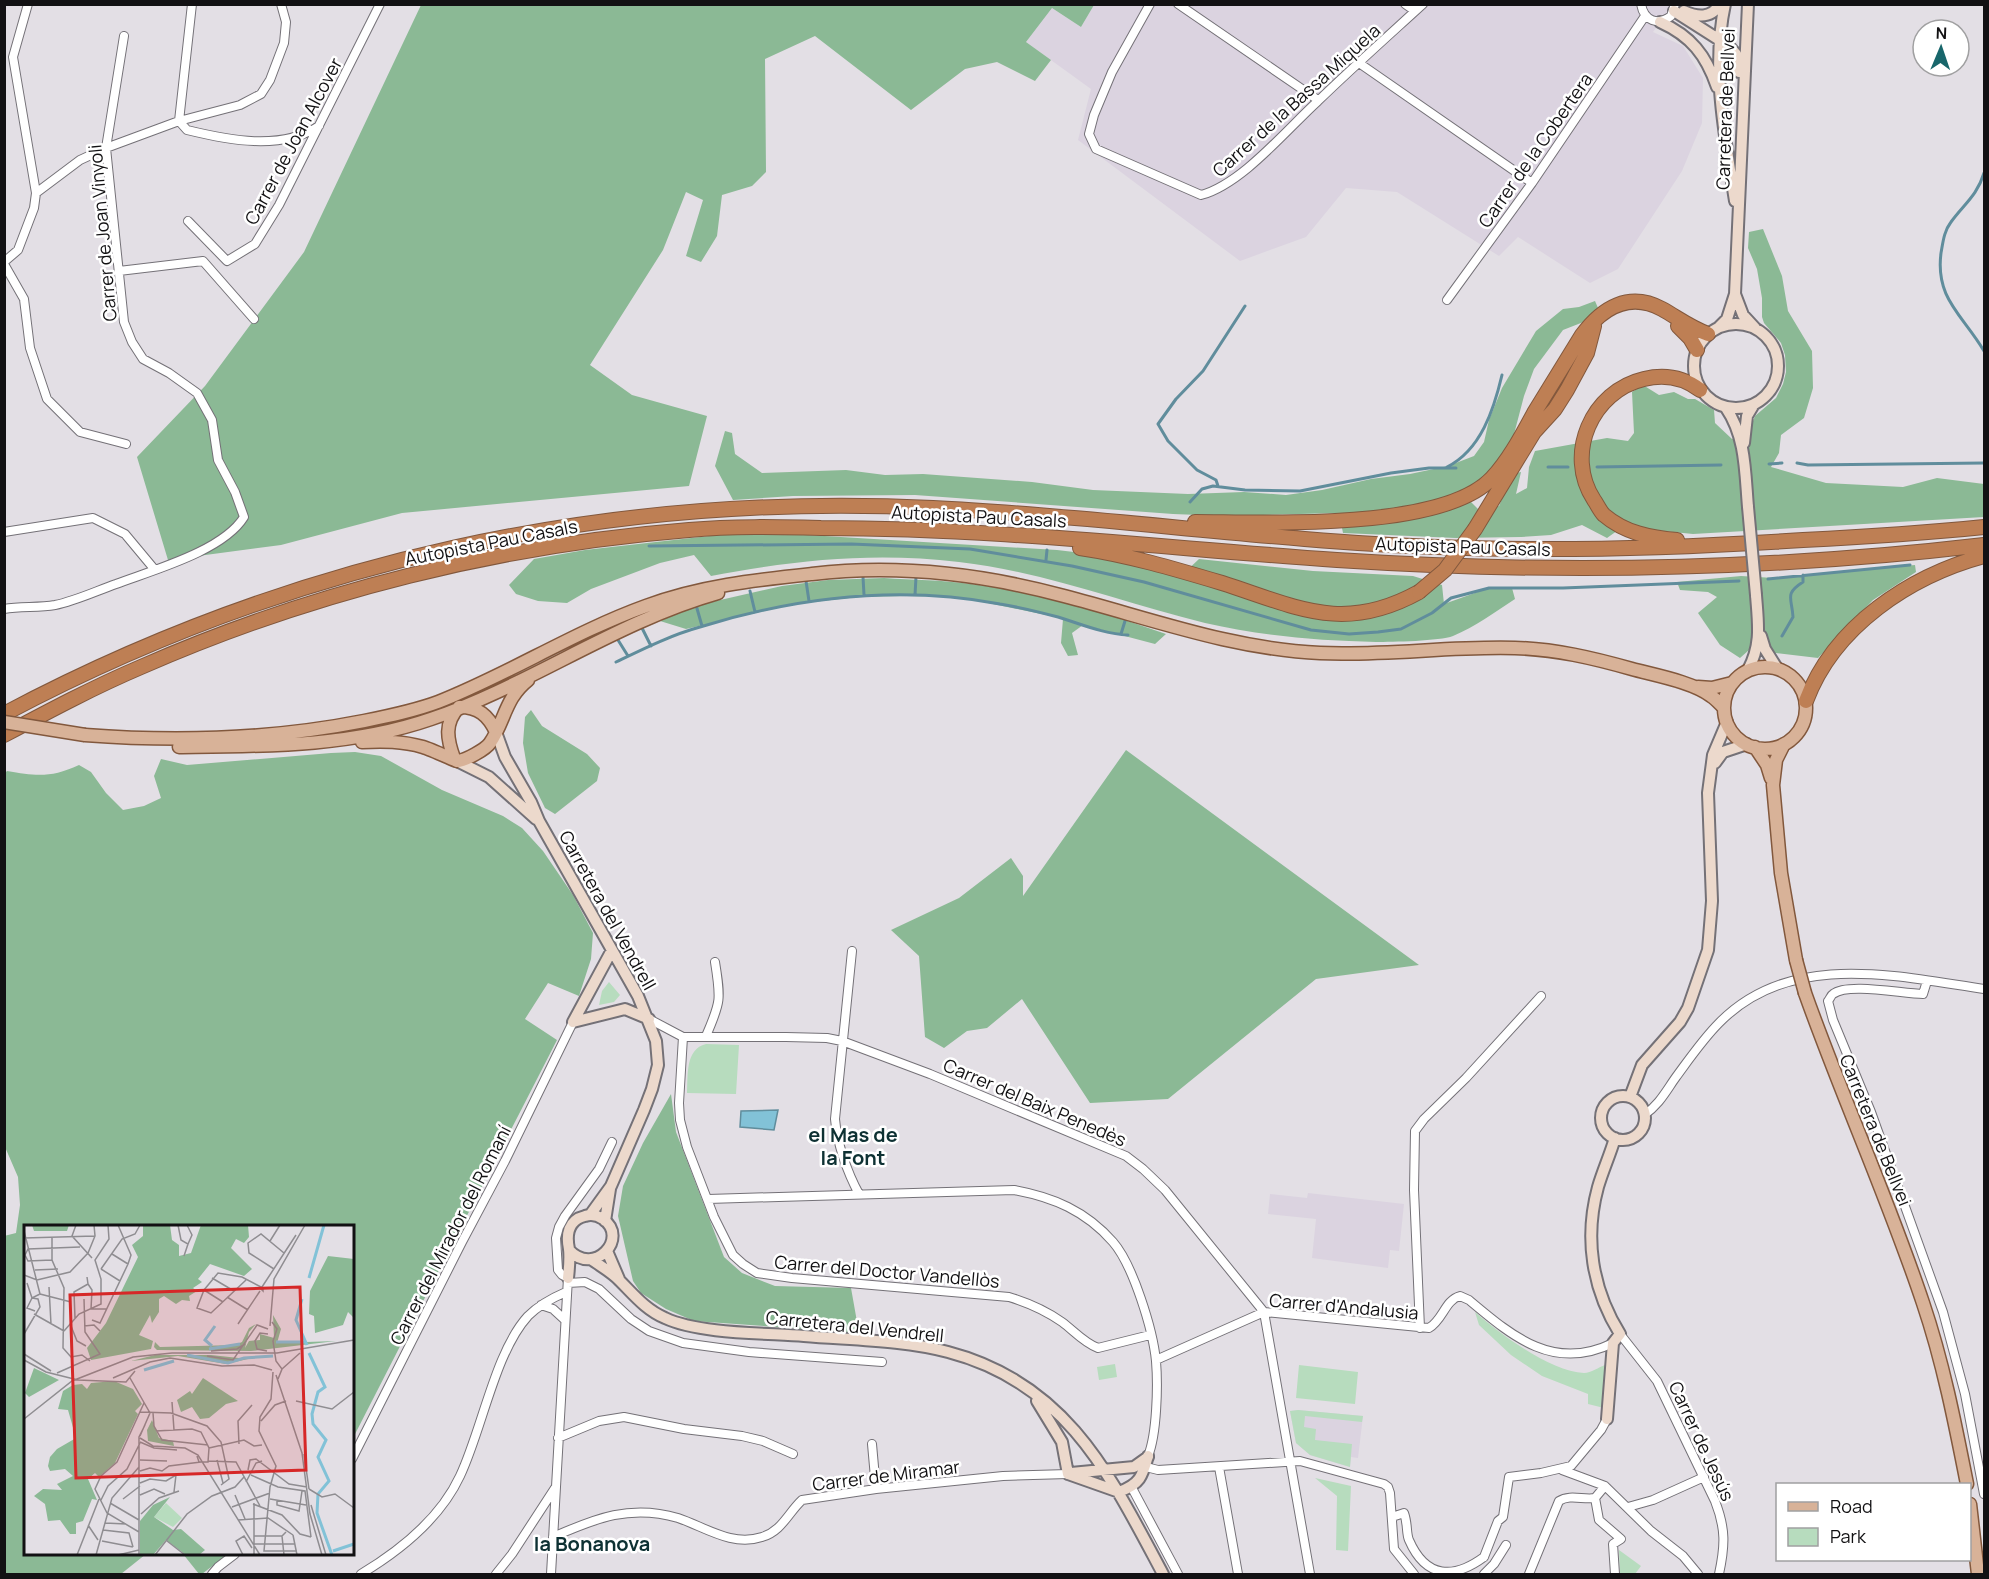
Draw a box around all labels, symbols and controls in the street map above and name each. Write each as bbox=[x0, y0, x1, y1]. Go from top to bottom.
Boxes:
street label: Carrer de la Bassa Miquela bbox=[1207, 18, 1385, 182]
north arrow bbox=[1911, 18, 1971, 78]
text: N bbox=[1935, 22, 1948, 44]
street label: Carretera de Bellvei bbox=[1710, 28, 1740, 190]
street label: Carrer de Joan Alcover bbox=[239, 53, 347, 229]
street label: Carrer de la Cobertera bbox=[1473, 68, 1597, 232]
street label: Carrer de Joan Vinyoli bbox=[82, 143, 122, 323]
street label: Autopista Pau Casals bbox=[891, 499, 1067, 533]
street label: Autopista Pau Casals bbox=[403, 513, 579, 571]
street label: Autopista Pau Casals bbox=[1375, 531, 1551, 561]
street label: Carretera del Vendrell bbox=[554, 826, 662, 994]
street label: Carretera de Bellvei bbox=[1835, 1051, 1917, 1209]
street label: Carrer del Baix Penedès bbox=[940, 1053, 1130, 1151]
street label: Carrer del Mirador del Romaní bbox=[384, 1121, 516, 1349]
district label: el Mas de la Font bbox=[808, 1121, 898, 1171]
inset map bbox=[24, 1225, 354, 1555]
street label: Carrer del Doctor Vandellòs bbox=[773, 1249, 1001, 1293]
street label: Carrer d'Andalusia bbox=[1268, 1288, 1420, 1324]
street label: Carretera del Vendrell bbox=[765, 1305, 945, 1347]
street label: Carrer de Jesús bbox=[1664, 1377, 1740, 1505]
street label: Carrer de Miramar bbox=[811, 1454, 962, 1496]
legend bbox=[1776, 1483, 1971, 1561]
text: Road bbox=[1830, 1494, 1873, 1518]
text: Park bbox=[1830, 1524, 1867, 1548]
district label: la Bonanova bbox=[534, 1530, 650, 1557]

